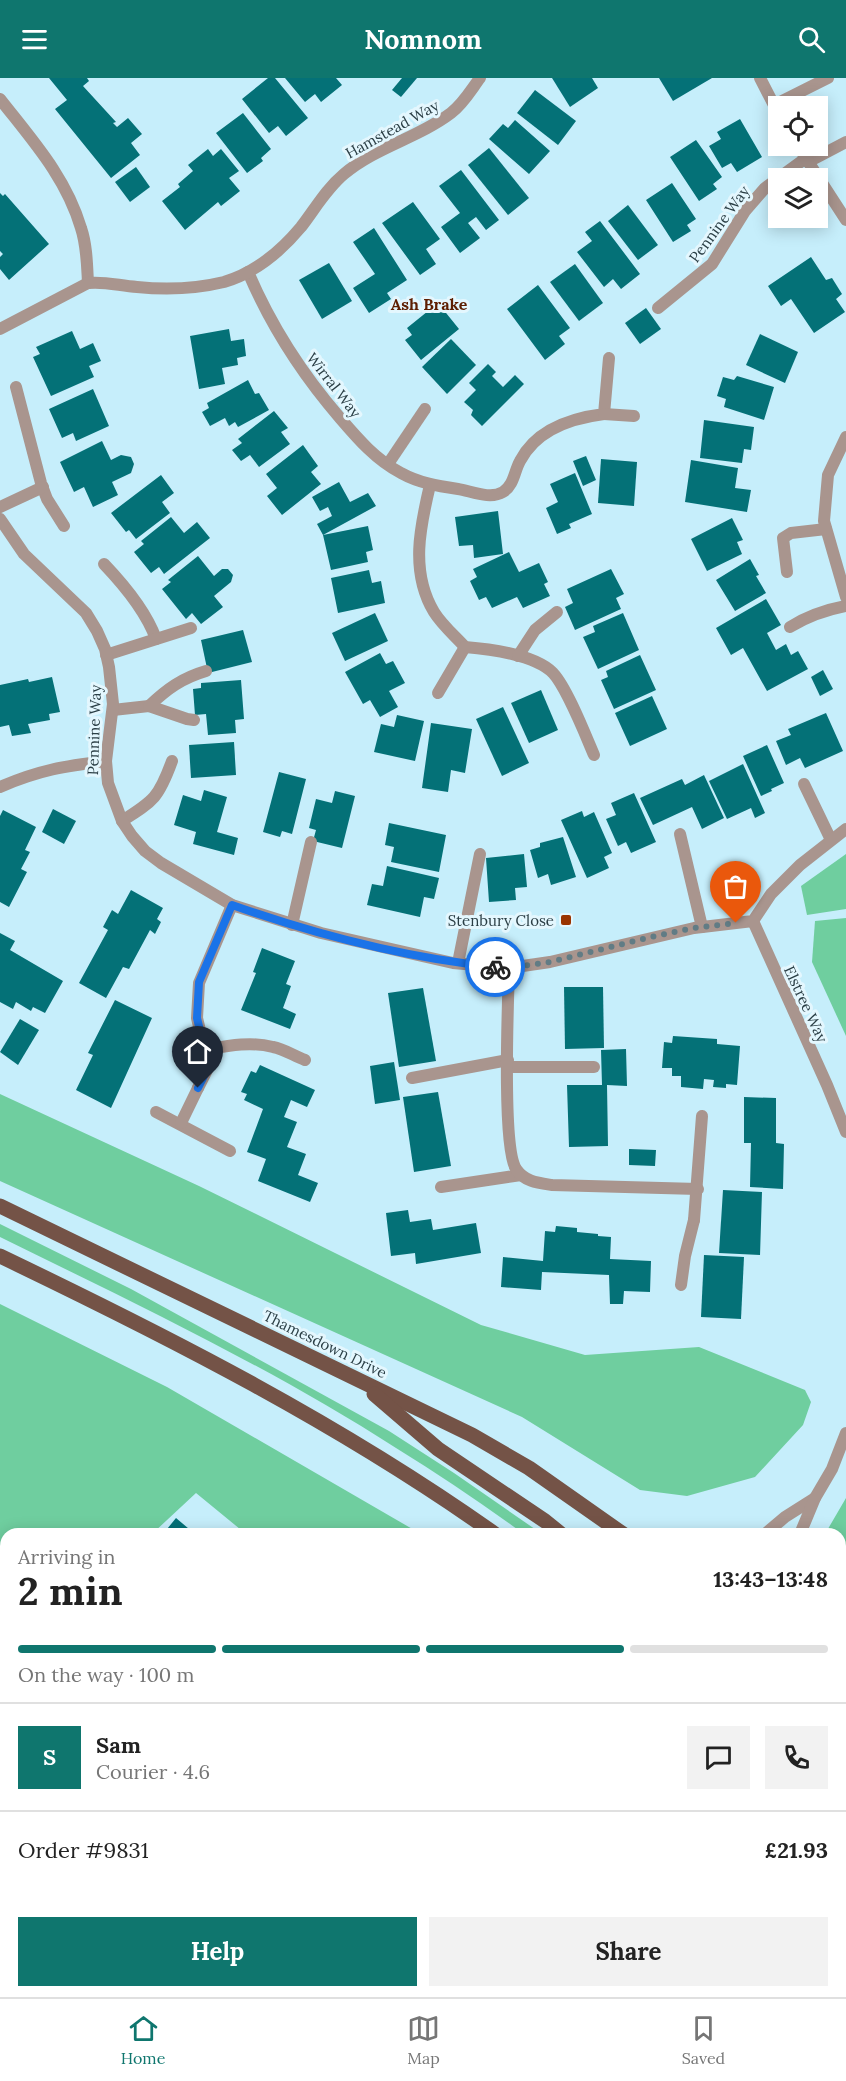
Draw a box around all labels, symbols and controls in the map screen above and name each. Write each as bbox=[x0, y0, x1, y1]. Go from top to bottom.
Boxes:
text: Nomnom bbox=[364, 22, 482, 56]
icon: menu bbox=[18, 23, 51, 56]
icon: search bbox=[795, 23, 828, 56]
street label: Hamstead Way bbox=[342, 95, 442, 163]
map controls bbox=[768, 96, 828, 228]
button: locate bbox=[768, 96, 828, 156]
button: layers bbox=[768, 168, 828, 228]
street label: Pennine Way bbox=[685, 182, 753, 266]
district label: Ash Brake bbox=[391, 294, 468, 314]
street label: Wirral Way bbox=[303, 349, 365, 421]
street label: Pennine Way bbox=[83, 684, 105, 776]
pin bbox=[710, 861, 761, 923]
icon: bag bbox=[719, 870, 752, 903]
place label: Stenbury Close bbox=[448, 911, 554, 930]
marker: Stenbury Close bbox=[559, 913, 573, 927]
courier bbox=[465, 937, 525, 997]
icon: bike bbox=[479, 951, 512, 984]
street label: Elstree Way bbox=[780, 963, 832, 1045]
pin bbox=[172, 1026, 223, 1088]
icon: home bbox=[181, 1035, 214, 1068]
street label: Thamesdown Drive bbox=[260, 1306, 390, 1382]
text: Arriving in bbox=[18, 1544, 115, 1569]
text: 13:43–13:48 bbox=[713, 1565, 828, 1593]
text: 2 min bbox=[18, 1566, 123, 1616]
text: On the way · 100 m bbox=[18, 1662, 194, 1687]
button: chat bbox=[687, 1726, 750, 1789]
button: phone bbox=[765, 1726, 828, 1789]
text: Sam bbox=[96, 1731, 141, 1759]
text: S bbox=[43, 1743, 56, 1771]
text: Courier · 4.6 bbox=[96, 1759, 210, 1784]
text: Order #9831 bbox=[18, 1836, 149, 1864]
text: £21.93 bbox=[765, 1836, 828, 1864]
button: Help bbox=[18, 1917, 417, 1986]
button: Share bbox=[429, 1917, 828, 1986]
tab: Home bbox=[121, 2012, 165, 2068]
tab: Map bbox=[407, 2012, 440, 2068]
tab: Saved bbox=[682, 2012, 725, 2068]

